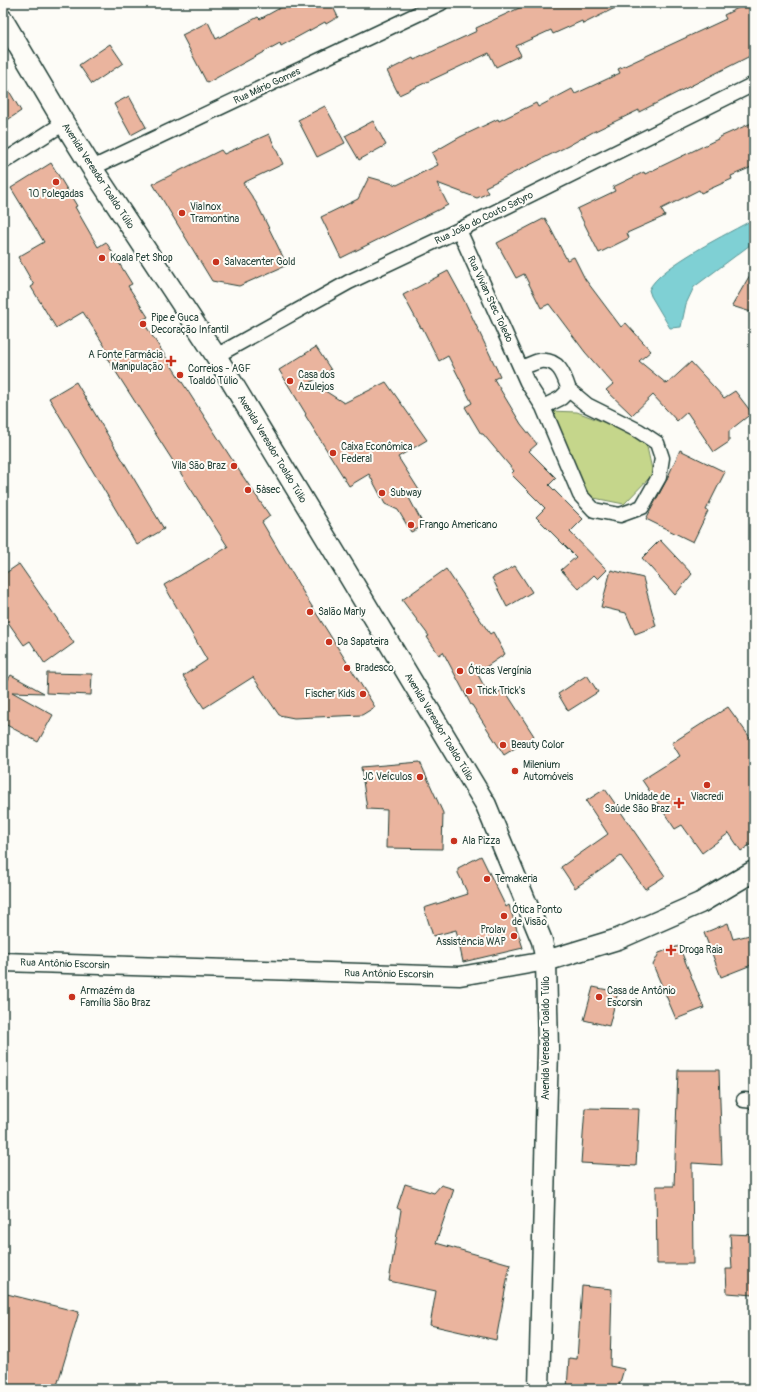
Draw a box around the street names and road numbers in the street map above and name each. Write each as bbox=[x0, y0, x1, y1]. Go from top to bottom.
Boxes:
street label: Rua Mário Gomes bbox=[232, 65, 303, 107]
street label: Avenida Vereador Toaldo Túlio bbox=[59, 121, 137, 232]
street label: Rua João do Couto Satyro bbox=[433, 189, 536, 247]
street label: Rua Vivian Stec Toledo bbox=[465, 254, 516, 345]
street label: Avenida Vereador Toaldo Túlio bbox=[235, 393, 309, 506]
street label: Avenida Vereador Toaldo Túlio bbox=[402, 671, 476, 784]
street label: Rua Antônio Escorsin bbox=[20, 956, 110, 972]
street label: Rua Antônio Escorsin bbox=[344, 967, 434, 981]
street label: Avenida Vereador Toaldo Túlio bbox=[540, 975, 552, 1100]

